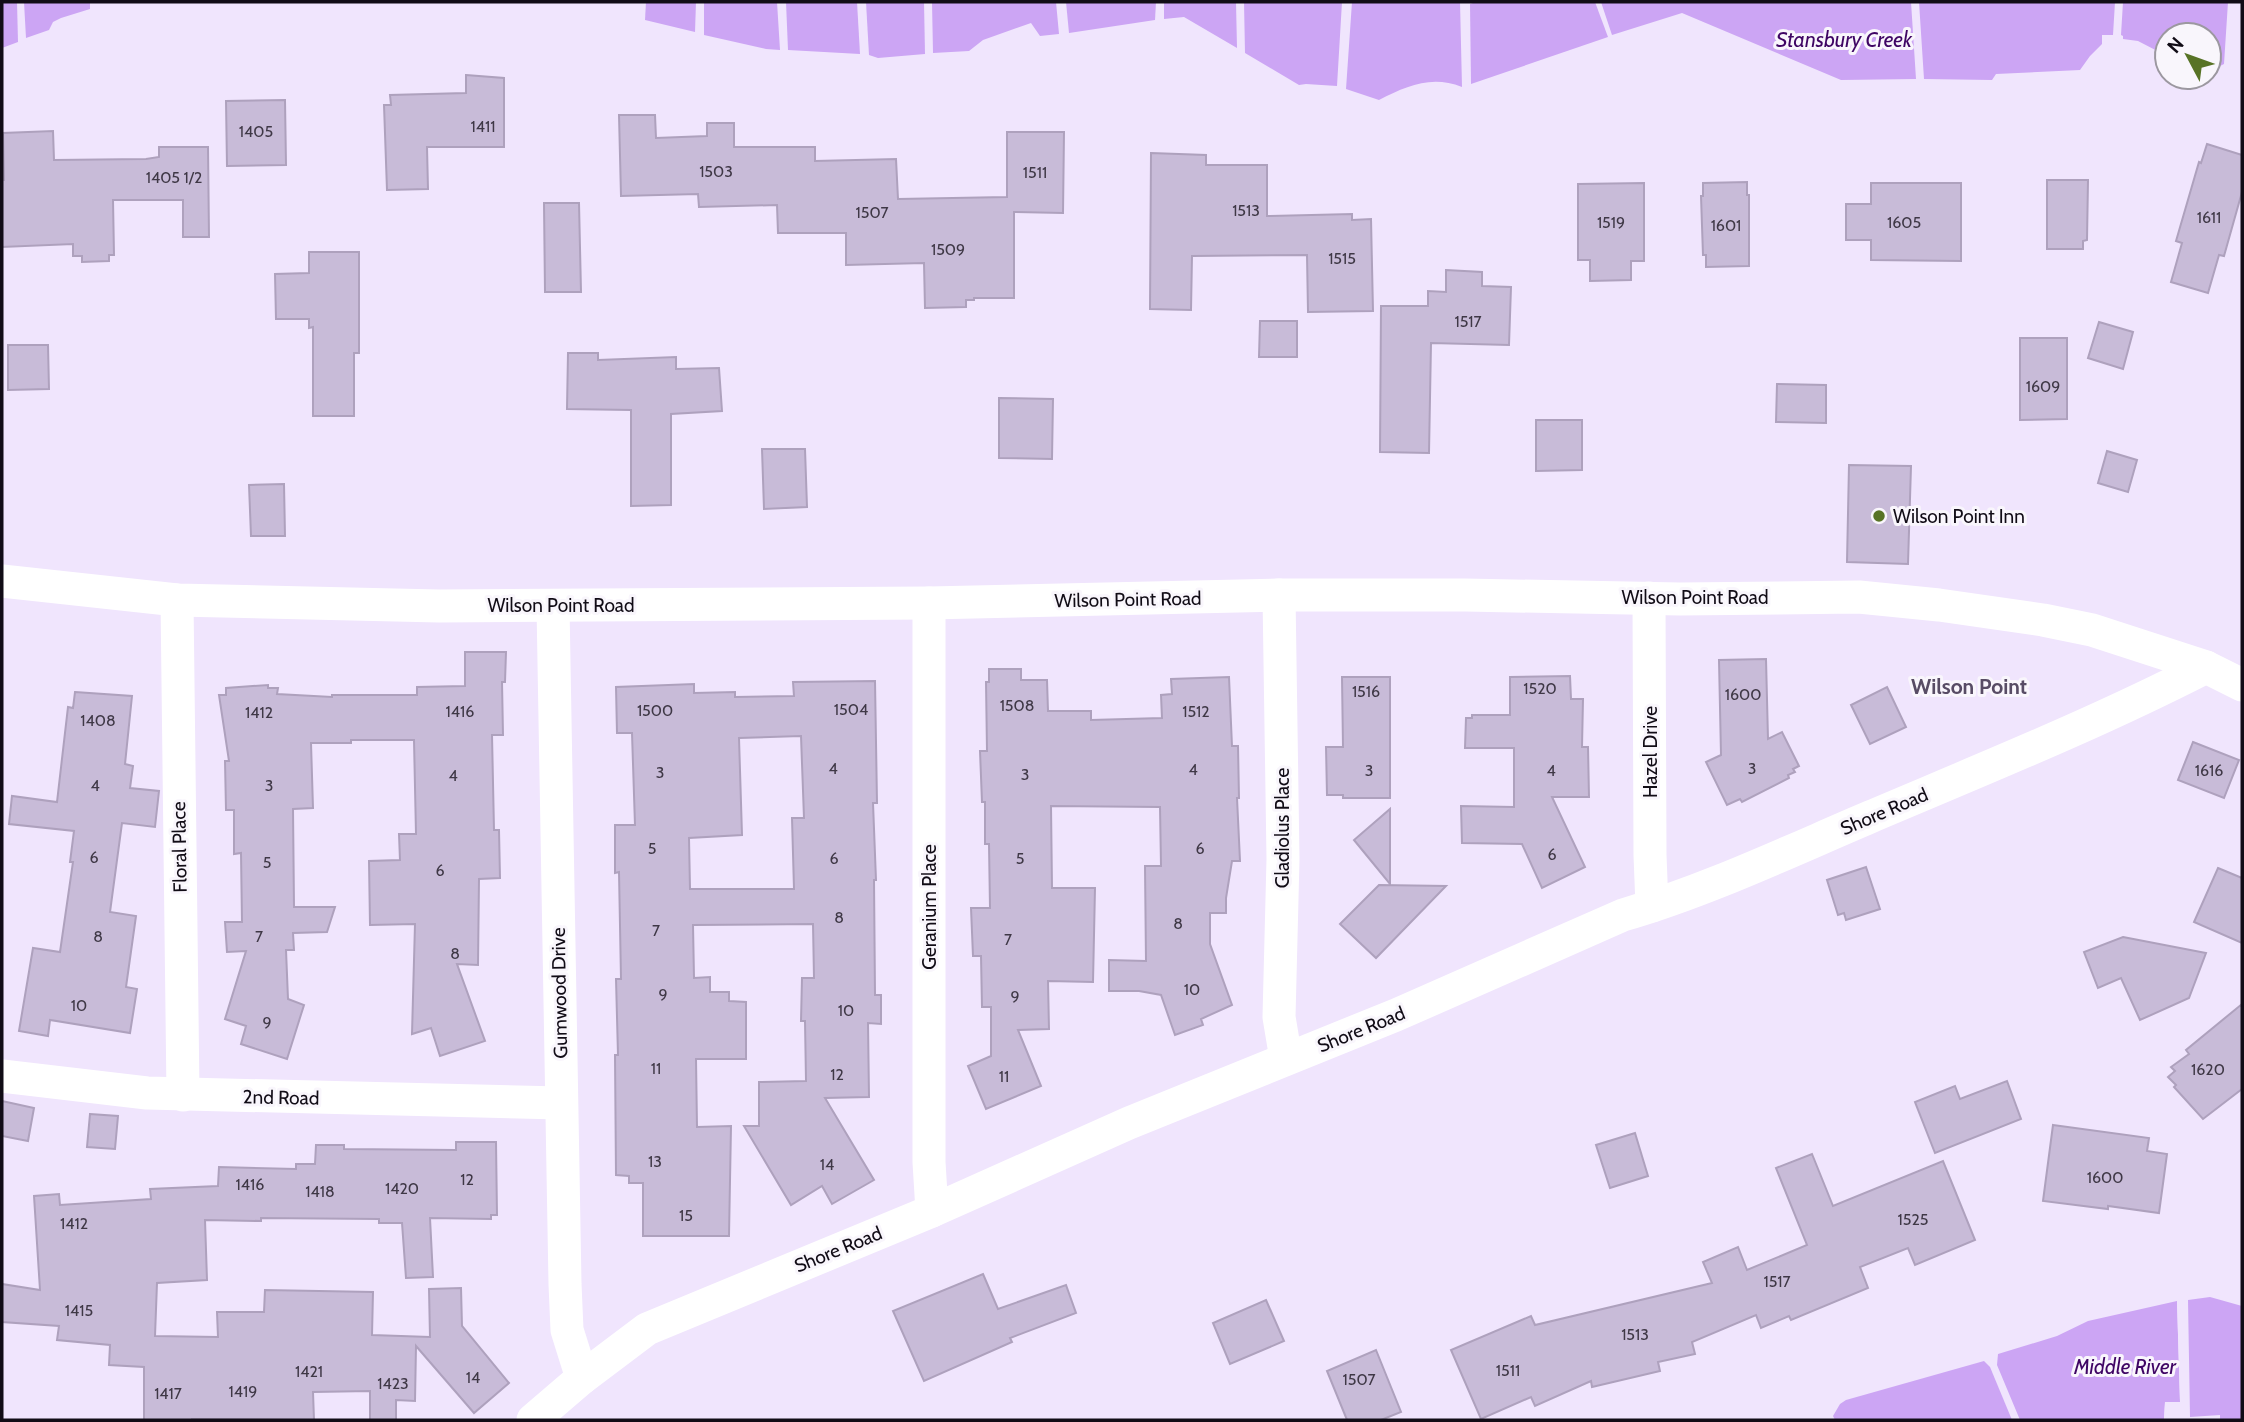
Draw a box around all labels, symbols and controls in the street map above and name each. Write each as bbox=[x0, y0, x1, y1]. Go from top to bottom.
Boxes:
north arrow bbox=[2153, 21, 2223, 91]
water label: Stansbury Creek bbox=[1776, 27, 1913, 52]
text: N bbox=[2162, 33, 2189, 58]
house number: 1411 bbox=[471, 117, 495, 136]
house number: 1405 bbox=[239, 122, 273, 141]
house number: 1503 bbox=[699, 162, 733, 181]
house number: 1511 bbox=[1023, 163, 1047, 182]
house number: 1405 1/2 bbox=[146, 168, 202, 187]
house number: 1513 bbox=[1232, 201, 1260, 220]
house number: 1507 bbox=[856, 203, 888, 222]
house number: 1611 bbox=[2197, 208, 2221, 227]
house number: 1519 bbox=[1597, 213, 1625, 232]
house number: 1605 bbox=[1887, 213, 1921, 232]
house number: 1601 bbox=[1711, 216, 1741, 235]
house number: 1509 bbox=[931, 240, 965, 259]
house number: 1515 bbox=[1328, 249, 1356, 268]
house number: 1517 bbox=[1454, 312, 1482, 331]
house number: 1609 bbox=[2026, 377, 2060, 396]
place label: Wilson Point Inn bbox=[1893, 505, 2025, 528]
marker: Wilson Point Inn bbox=[1871, 508, 1887, 524]
street label: Wilson Point Road bbox=[1621, 586, 1769, 609]
street label: Wilson Point Road bbox=[1054, 587, 1202, 612]
street label: Wilson Point Road bbox=[487, 594, 635, 617]
district label: Wilson Point bbox=[1911, 674, 2027, 699]
house number: 1520 bbox=[1523, 679, 1557, 698]
house number: 1516 bbox=[1352, 682, 1380, 701]
house number: 1600 bbox=[1725, 685, 1761, 704]
house number: 1508 bbox=[1000, 696, 1034, 715]
house number: 1504 bbox=[834, 700, 868, 719]
house number: 1500 bbox=[637, 701, 673, 720]
house number: 1416 bbox=[446, 702, 474, 721]
house number: 1512 bbox=[1182, 702, 1210, 721]
house number: 1412 bbox=[245, 703, 273, 722]
street label: Hazel Drive bbox=[1639, 706, 1662, 798]
house number: 1408 bbox=[80, 711, 116, 730]
house number: 4 bbox=[828, 759, 838, 778]
house number: 3 bbox=[1748, 759, 1756, 778]
house number: 4 bbox=[1188, 760, 1198, 779]
house number: 3 bbox=[1365, 761, 1373, 780]
house number: 4 bbox=[1546, 761, 1556, 780]
house number: 1616 bbox=[2195, 761, 2223, 780]
house number: 3 bbox=[656, 763, 664, 782]
house number: 3 bbox=[1021, 765, 1029, 784]
house number: 4 bbox=[448, 766, 458, 785]
street label: Gladiolus Place bbox=[1271, 768, 1294, 888]
house number: 4 bbox=[90, 776, 100, 795]
house number: 3 bbox=[265, 776, 273, 795]
street label: Shore Road bbox=[1837, 783, 1931, 840]
street label: Floral Place bbox=[167, 801, 192, 893]
house number: 5 bbox=[648, 839, 656, 858]
house number: 6 bbox=[1195, 839, 1205, 858]
street label: Geranium Place bbox=[918, 844, 941, 970]
house number: 6 bbox=[1547, 845, 1557, 864]
house number: 6 bbox=[89, 848, 99, 867]
house number: 6 bbox=[829, 849, 839, 868]
house number: 5 bbox=[1016, 849, 1024, 868]
house number: 5 bbox=[263, 853, 271, 872]
house number: 6 bbox=[435, 861, 445, 880]
house number: 8 bbox=[834, 908, 844, 927]
house number: 8 bbox=[1173, 914, 1183, 933]
house number: 7 bbox=[652, 921, 660, 940]
house number: 8 bbox=[93, 927, 103, 946]
house number: 7 bbox=[255, 927, 263, 946]
street label: Gumwood Drive bbox=[547, 927, 572, 1059]
house number: 7 bbox=[1004, 930, 1012, 949]
house number: 8 bbox=[450, 944, 460, 963]
house number: 10 bbox=[1184, 980, 1200, 999]
house number: 9 bbox=[658, 985, 668, 1004]
house number: 9 bbox=[1010, 987, 1020, 1006]
house number: 10 bbox=[71, 996, 87, 1015]
house number: 10 bbox=[838, 1001, 854, 1020]
street label: Shore Road bbox=[1314, 1001, 1408, 1057]
house number: 9 bbox=[262, 1013, 272, 1032]
house number: 11 bbox=[651, 1059, 661, 1078]
house number: 1620 bbox=[2191, 1060, 2225, 1079]
house number: 12 bbox=[830, 1065, 844, 1084]
house number: 11 bbox=[999, 1067, 1009, 1086]
street label: 2nd Road bbox=[242, 1085, 319, 1110]
house number: 13 bbox=[648, 1152, 662, 1171]
house number: 14 bbox=[820, 1155, 834, 1174]
house number: 1600 bbox=[2087, 1168, 2123, 1187]
house number: 12 bbox=[460, 1170, 474, 1189]
house number: 1416 bbox=[236, 1175, 264, 1194]
house number: 1420 bbox=[385, 1179, 419, 1198]
house number: 1418 bbox=[305, 1182, 335, 1201]
house number: 15 bbox=[679, 1206, 693, 1225]
house number: 1525 bbox=[1898, 1210, 1928, 1229]
house number: 1412 bbox=[60, 1214, 88, 1233]
street label: Shore Road bbox=[791, 1221, 885, 1277]
house number: 1517 bbox=[1763, 1272, 1791, 1291]
house number: 1415 bbox=[65, 1301, 93, 1320]
house number: 1513 bbox=[1621, 1325, 1649, 1344]
water label: Middle River bbox=[2073, 1354, 2178, 1379]
house number: 1511 bbox=[1496, 1361, 1520, 1380]
house number: 1421 bbox=[295, 1362, 323, 1381]
house number: 14 bbox=[466, 1368, 480, 1387]
house number: 1507 bbox=[1343, 1370, 1375, 1389]
house number: 1423 bbox=[377, 1374, 409, 1393]
house number: 1419 bbox=[229, 1382, 257, 1401]
house number: 1417 bbox=[154, 1384, 182, 1403]

